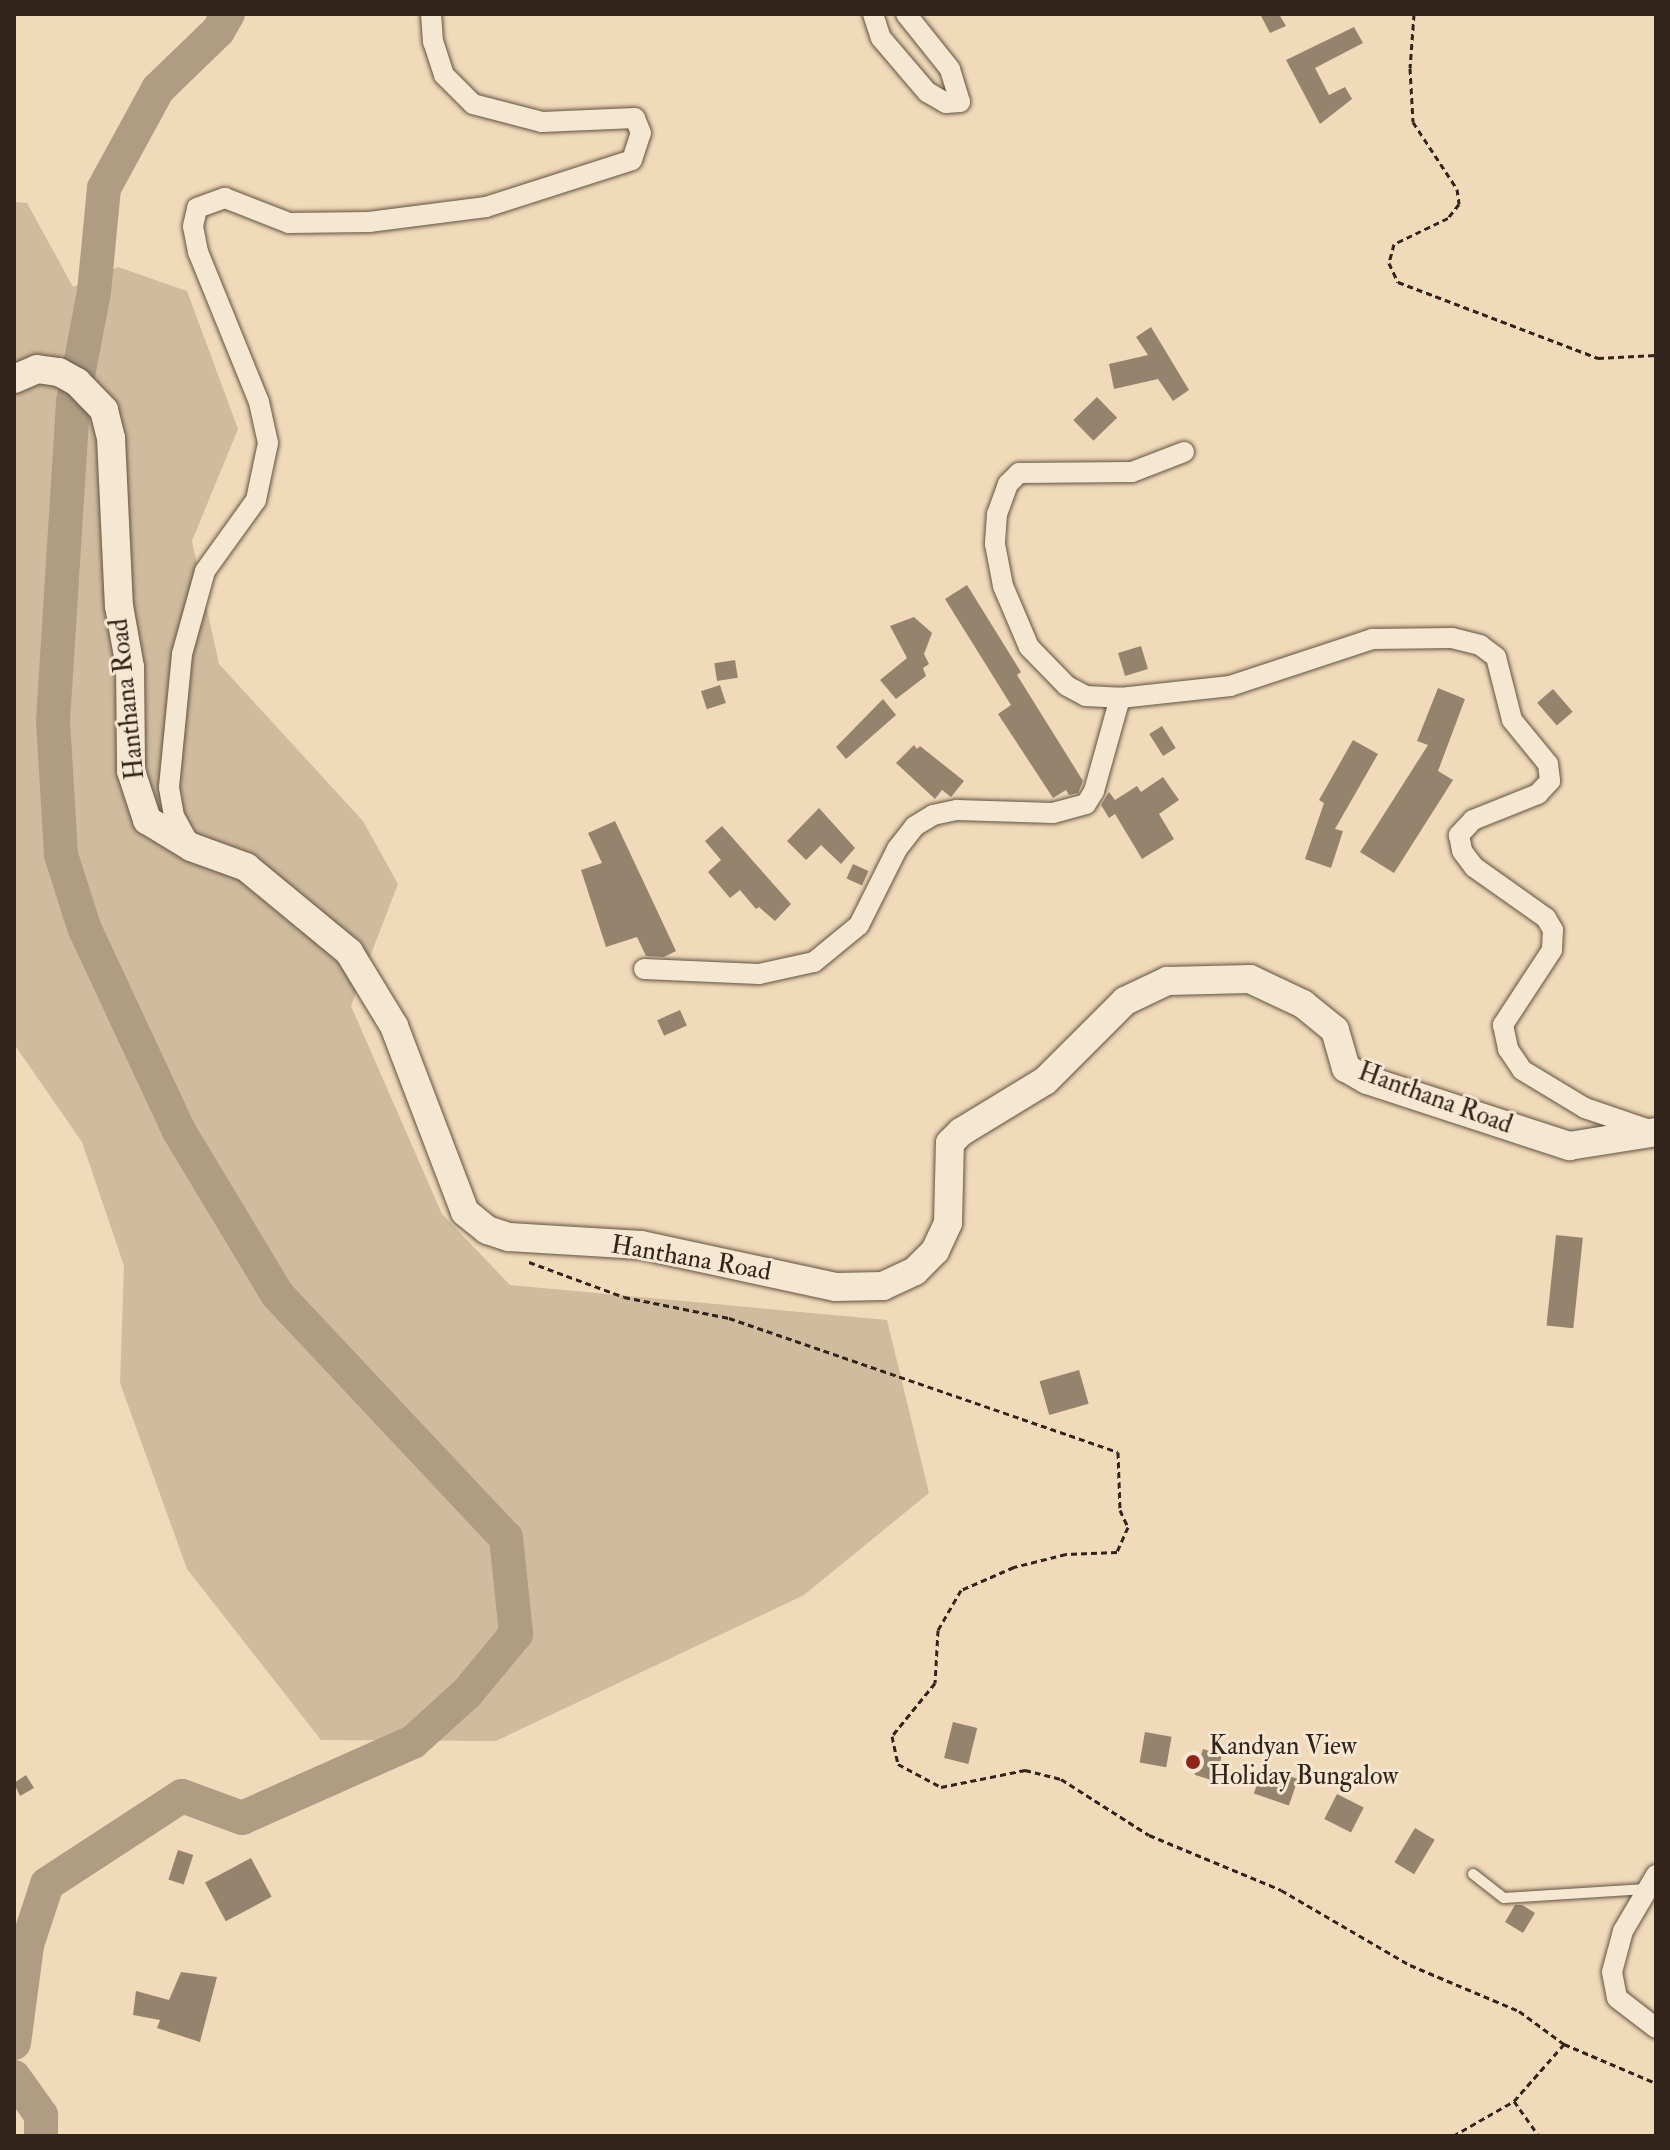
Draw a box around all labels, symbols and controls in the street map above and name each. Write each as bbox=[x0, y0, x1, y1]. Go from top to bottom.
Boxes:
street label: Hanthana Road bbox=[104, 617, 152, 781]
street label: Hanthana Road bbox=[1354, 1057, 1516, 1141]
street label: Hanthana Road bbox=[609, 1230, 773, 1288]
place label: Kandyan View Holiday Bungalow bbox=[1209, 1731, 1398, 1792]
marker: Kandyan View Holiday Bungalow bbox=[1184, 1753, 1202, 1771]

